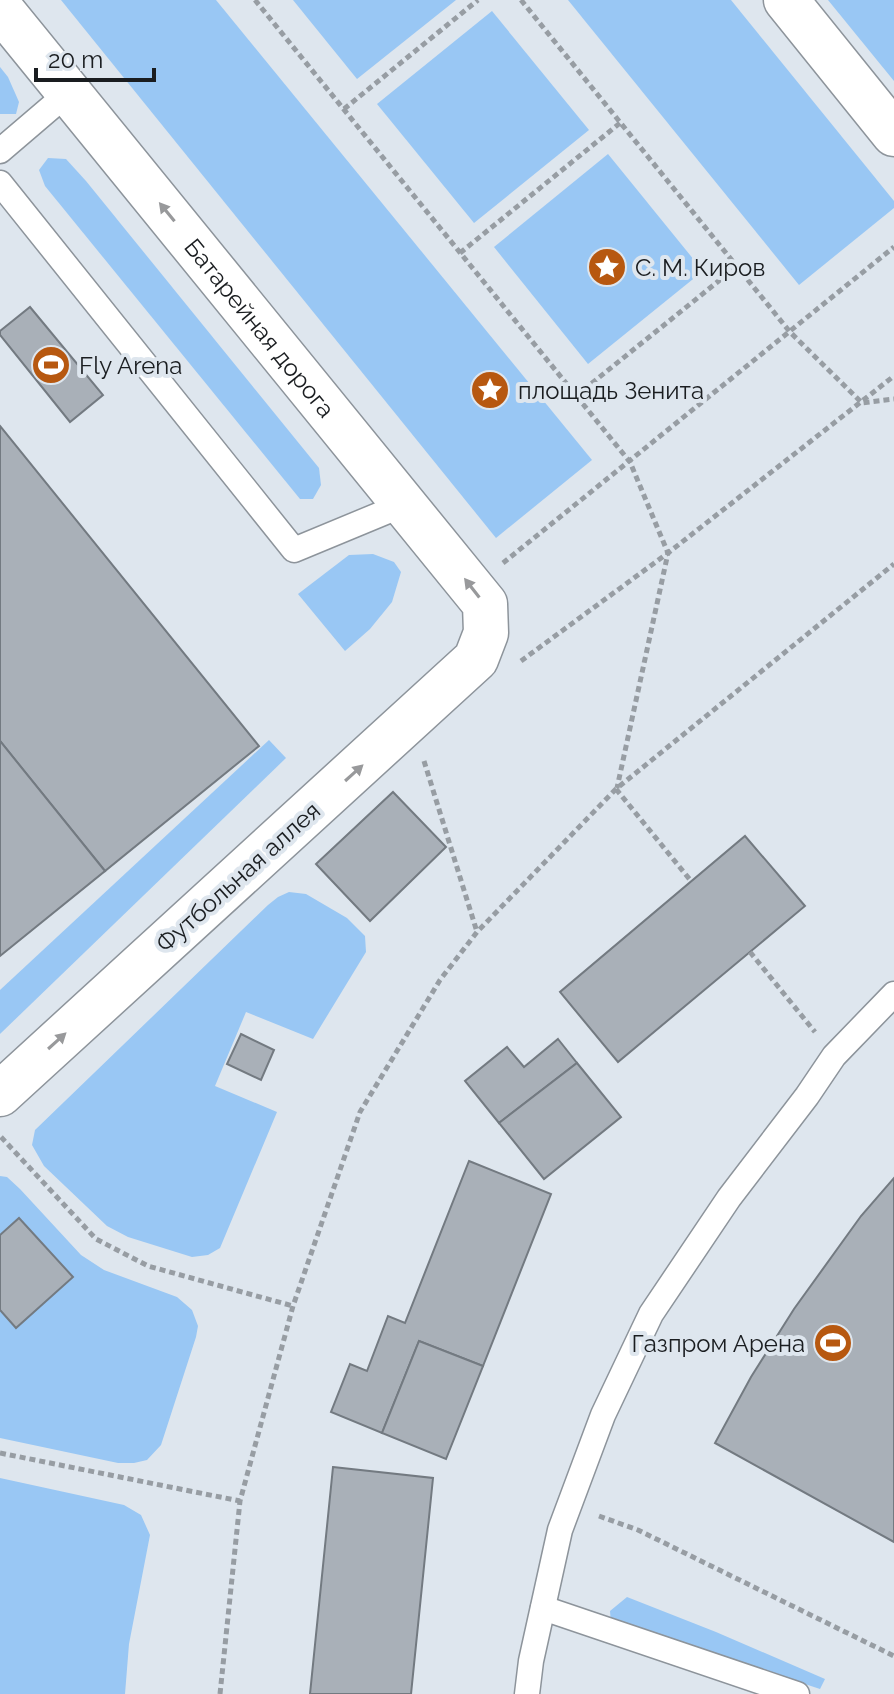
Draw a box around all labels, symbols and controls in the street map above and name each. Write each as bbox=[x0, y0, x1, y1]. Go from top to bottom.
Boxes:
scale bar bbox=[36, 32, 154, 82]
text: 20 m bbox=[48, 45, 103, 74]
one-way arrow bbox=[159, 203, 176, 223]
street label: Батарейная дорога bbox=[179, 232, 341, 423]
place icon: С. М. Киров bbox=[586, 246, 628, 288]
place label: С. М. Киров bbox=[635, 253, 765, 282]
sports icon: Fly Arena bbox=[30, 344, 72, 386]
place label: Fly Arena bbox=[79, 351, 182, 380]
place icon: площадь Зенита bbox=[469, 369, 511, 411]
place label: площадь Зенита bbox=[518, 376, 704, 405]
one-way arrow bbox=[465, 578, 481, 598]
one-way arrow bbox=[344, 764, 363, 782]
street label: Футбольная аллея bbox=[150, 796, 326, 958]
one-way arrow bbox=[47, 1033, 67, 1050]
sports icon: Газпром Арена bbox=[812, 1322, 854, 1364]
place label: Газпром Арена bbox=[631, 1329, 805, 1358]

